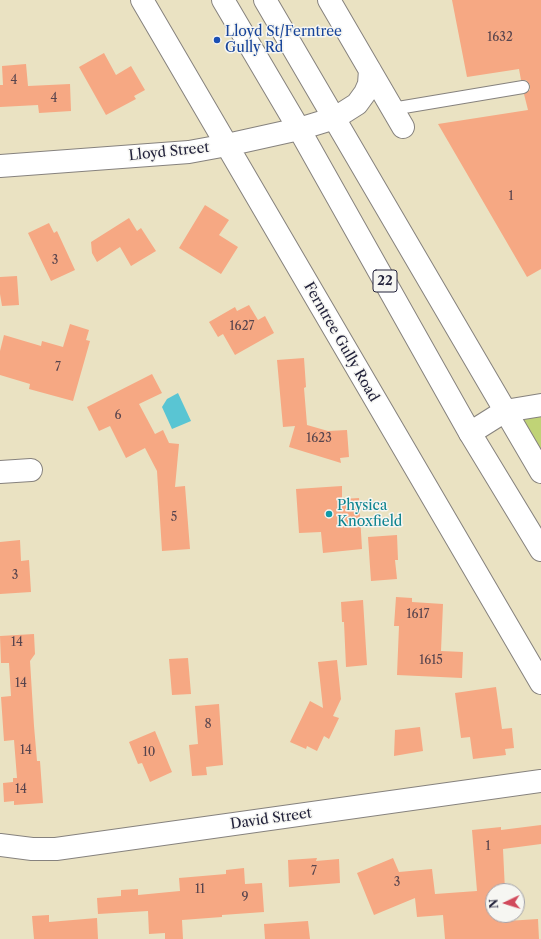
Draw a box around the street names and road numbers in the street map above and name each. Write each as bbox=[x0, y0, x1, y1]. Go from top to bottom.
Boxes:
street label: Lloyd Street bbox=[128, 139, 210, 165]
road number: 22 bbox=[373, 270, 397, 292]
street label: Ferntree Gully Road bbox=[300, 279, 382, 405]
street label: David Street bbox=[229, 805, 313, 833]

